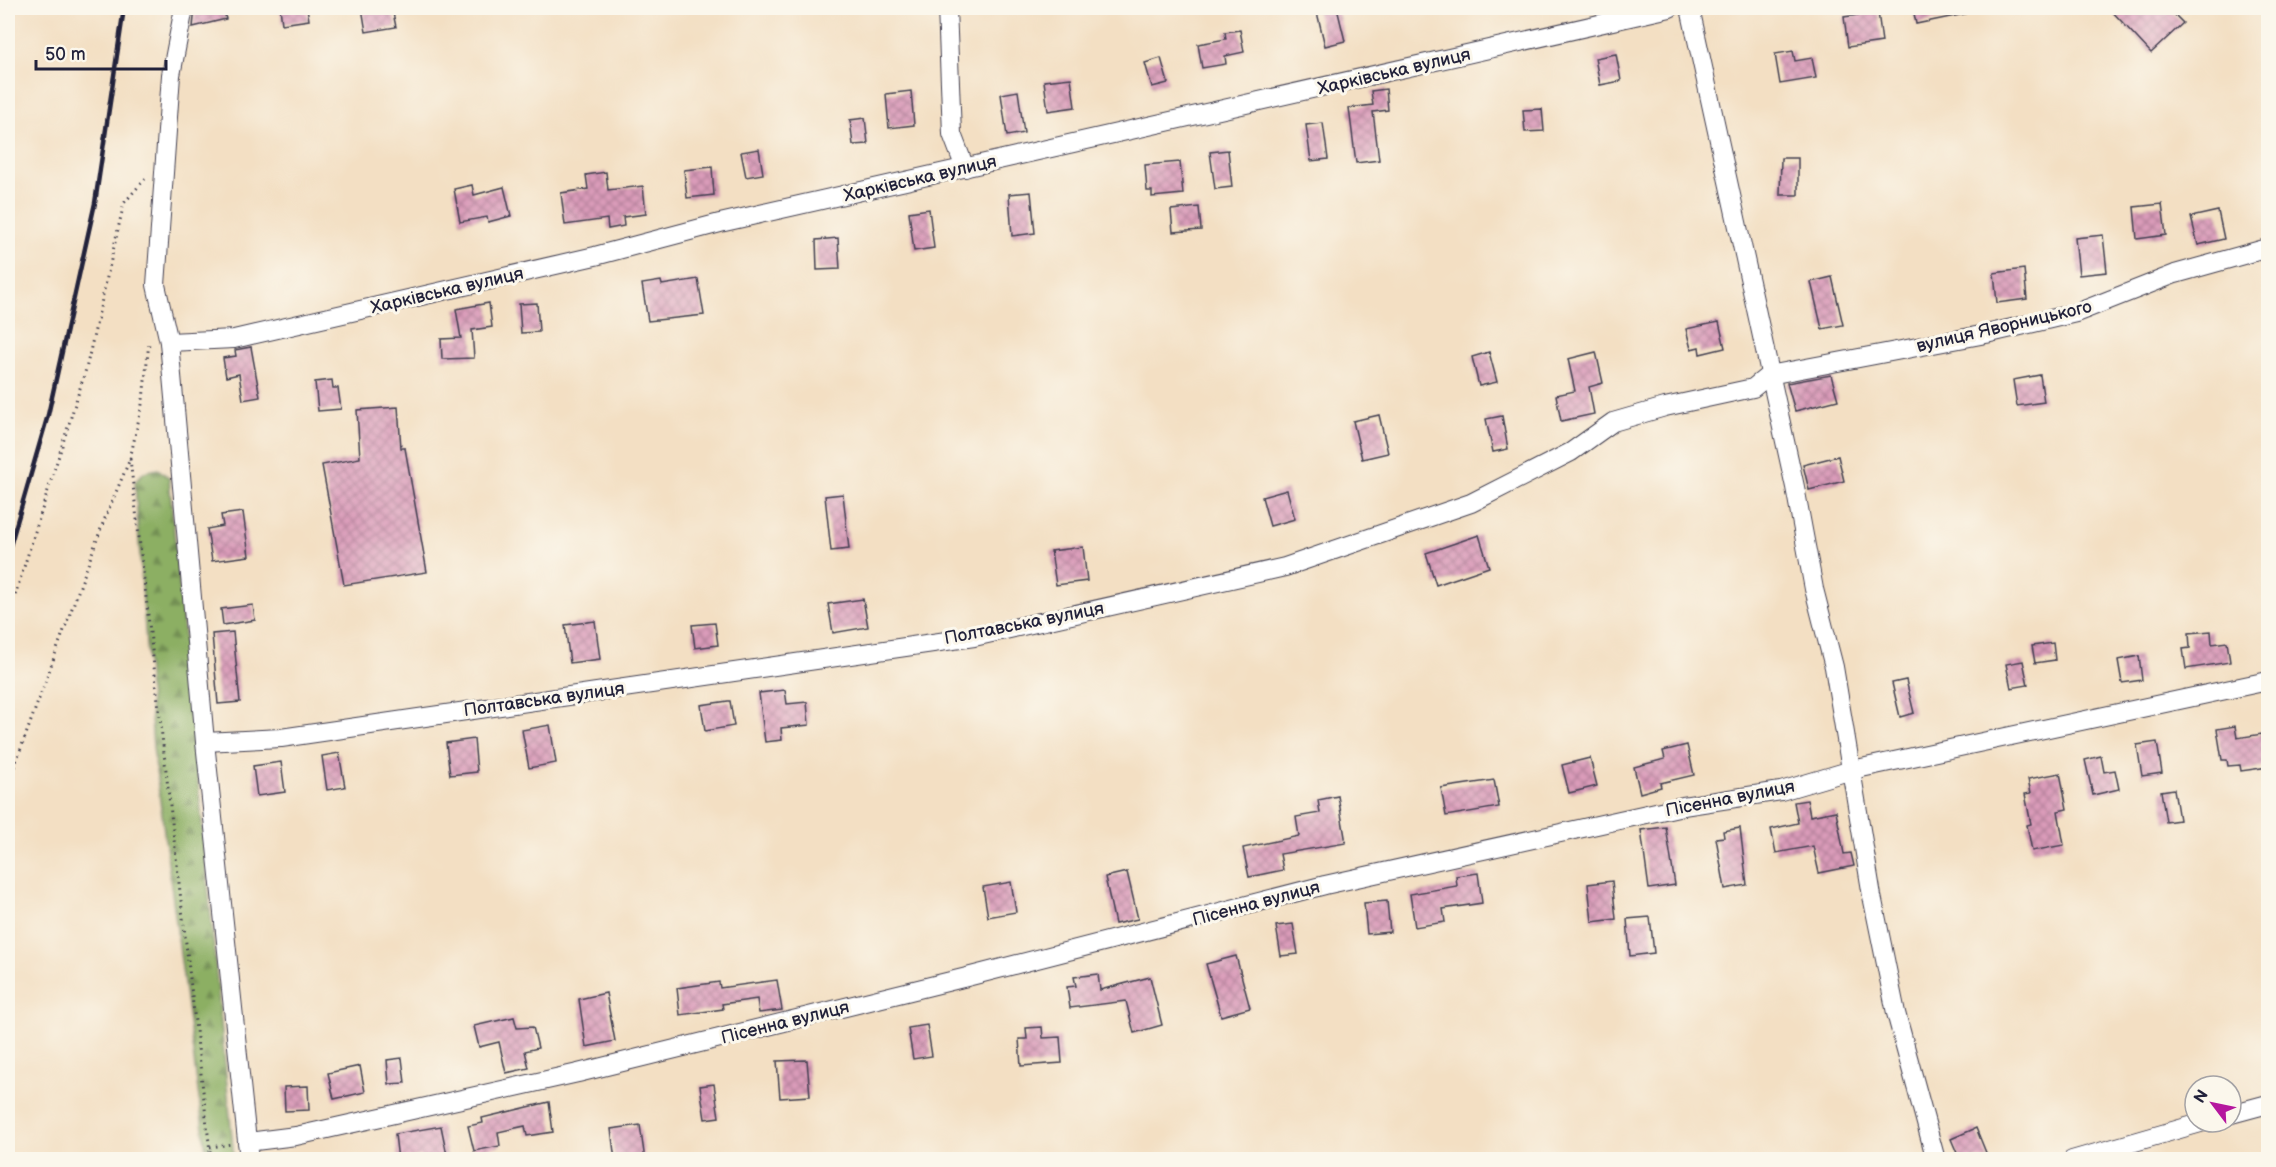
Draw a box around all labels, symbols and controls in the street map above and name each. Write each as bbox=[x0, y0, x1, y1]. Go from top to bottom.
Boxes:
scale bar bbox=[36, 33, 166, 71]
text: 50 m bbox=[45, 44, 86, 65]
street label: Харківська вулиця bbox=[1316, 44, 1473, 99]
street label: Харківська вулиця bbox=[842, 151, 999, 206]
street label: Харківська вулиця bbox=[369, 263, 526, 318]
street label: вулиця Яворницького bbox=[1914, 296, 2094, 357]
street label: Полтавська вулиця bbox=[943, 598, 1106, 649]
street label: Полтавська вулиця bbox=[462, 678, 626, 721]
street label: Пісенна вулиця bbox=[1664, 776, 1797, 821]
street label: Пісенна вулиця bbox=[1190, 876, 1322, 931]
street label: Пісенна вулиця bbox=[719, 996, 851, 1049]
north arrow bbox=[2183, 1074, 2243, 1134]
text: N bbox=[2190, 1087, 2213, 1107]

